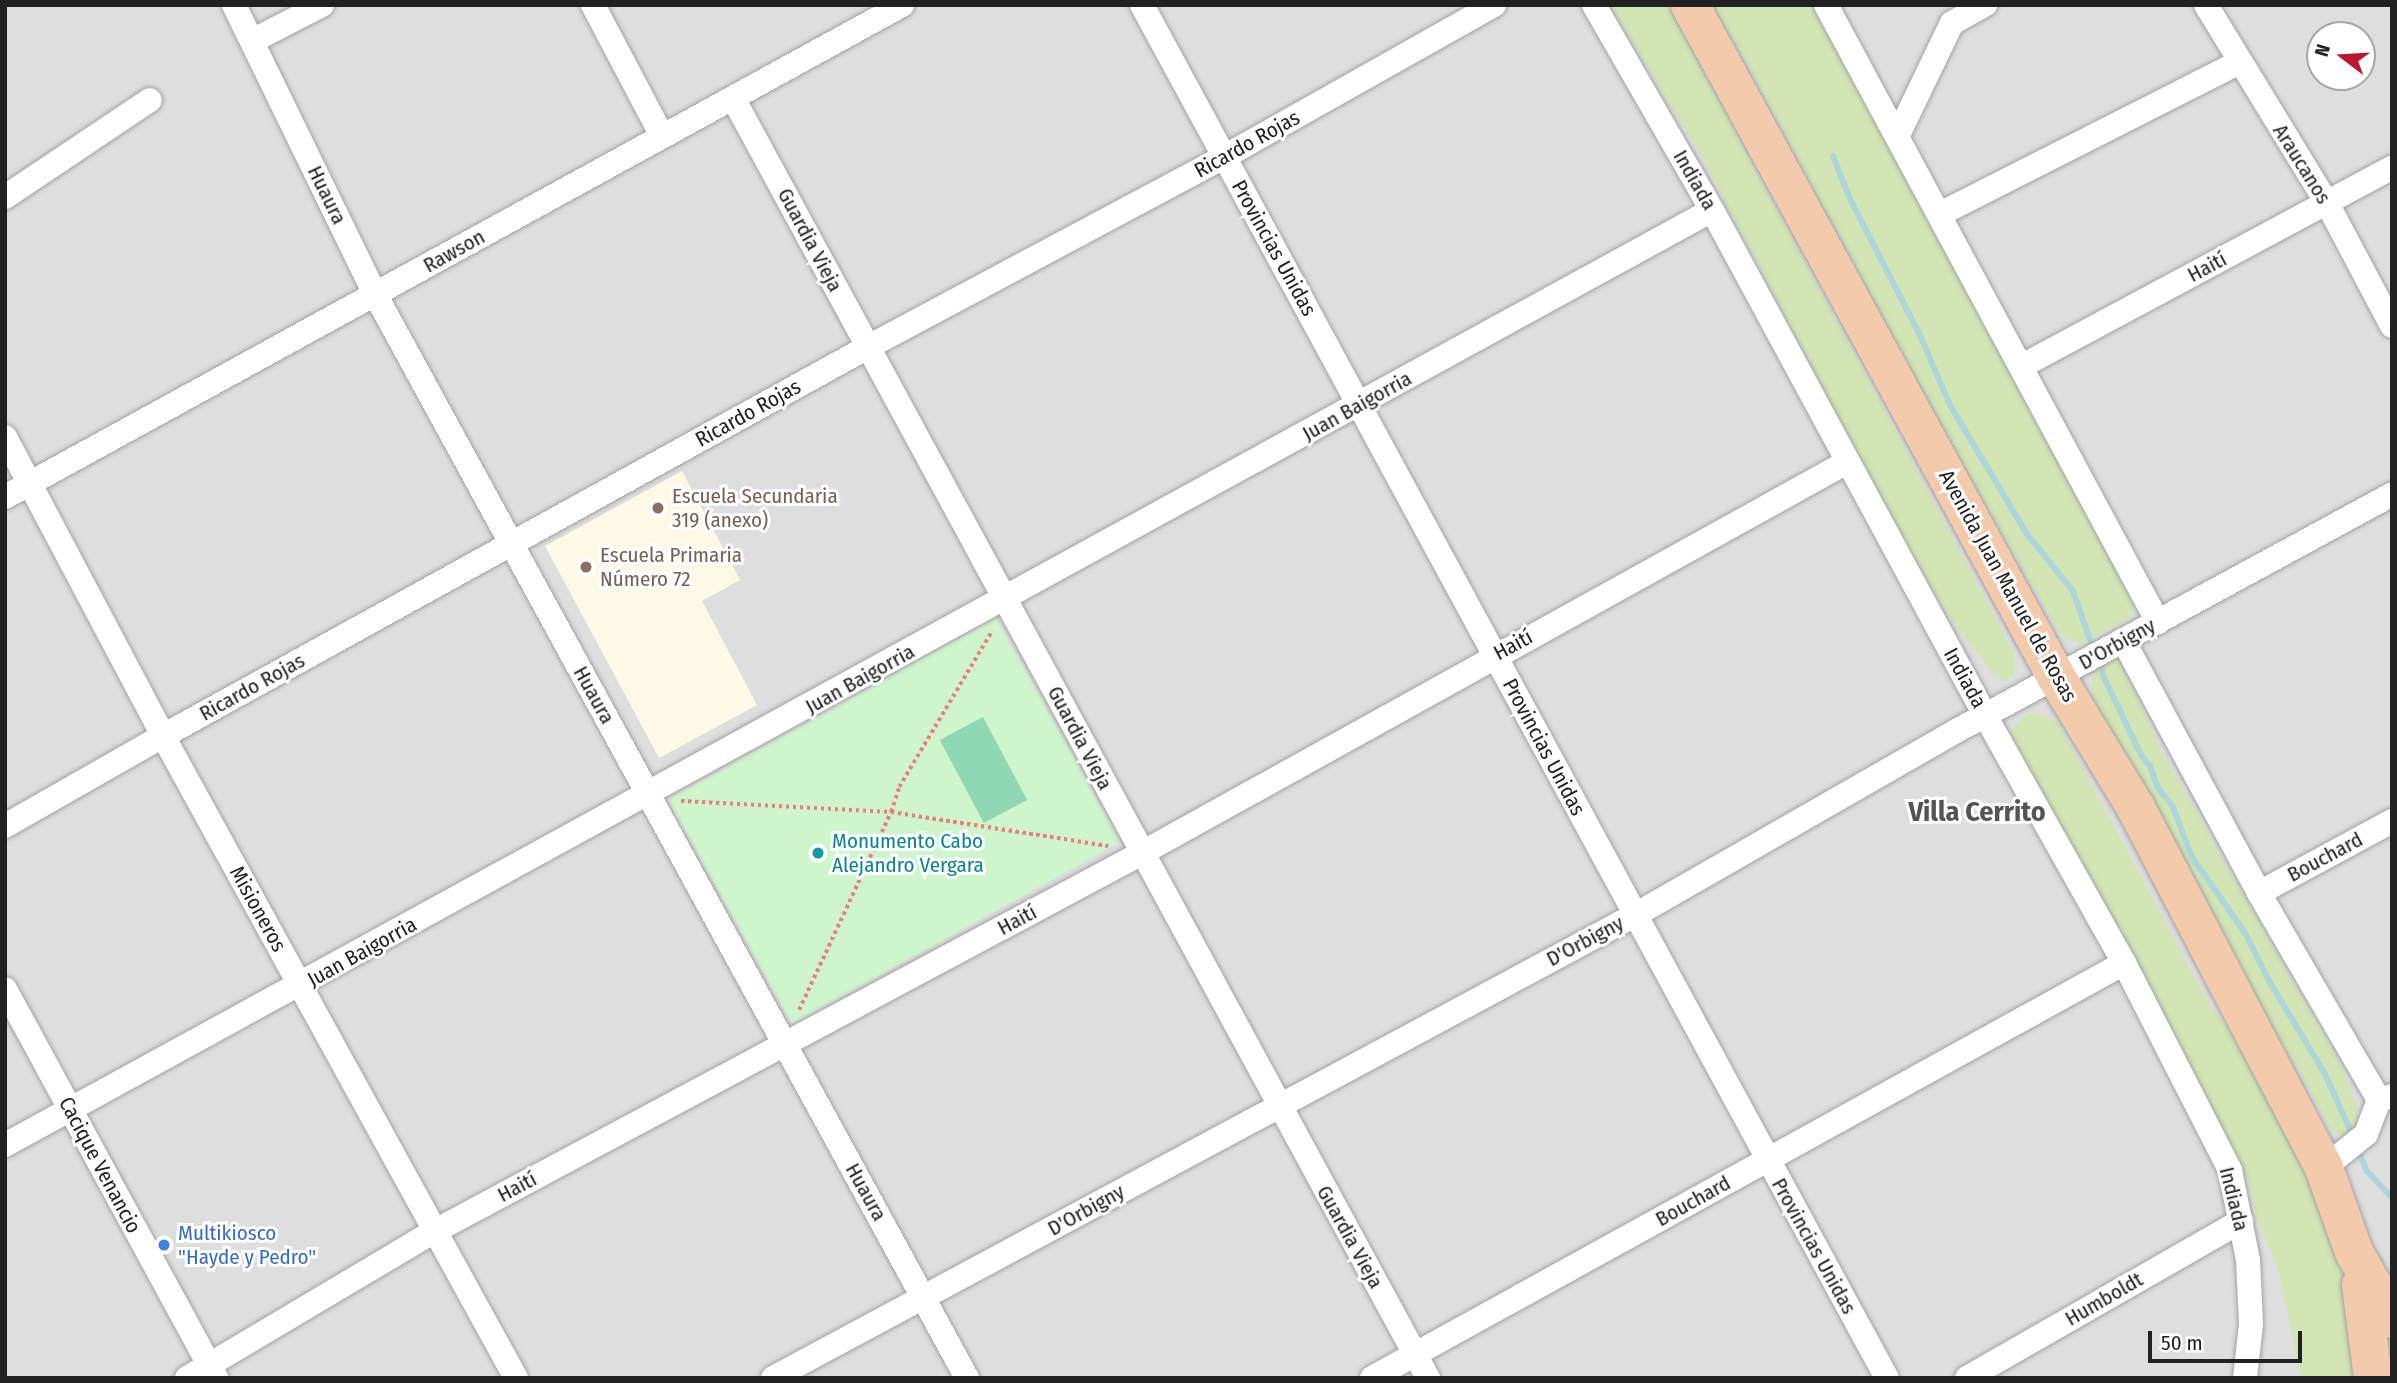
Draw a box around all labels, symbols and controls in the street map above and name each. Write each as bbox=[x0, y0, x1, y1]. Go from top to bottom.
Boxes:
north arrow bbox=[2306, 21, 2376, 91]
text: N bbox=[2310, 41, 2335, 59]
street label: Ricardo Rojas bbox=[1190, 105, 1304, 183]
street label: Araucanos bbox=[2268, 120, 2336, 208]
street label: Indiada bbox=[1668, 146, 1722, 214]
street label: Huaura bbox=[302, 162, 352, 228]
street label: Provincias Unidas bbox=[1226, 176, 1322, 320]
street label: Guardia Vieja bbox=[772, 184, 848, 296]
street label: Rawson bbox=[419, 224, 489, 278]
street label: Haití bbox=[2183, 246, 2231, 288]
street label: Juan Baigorria bbox=[1298, 366, 1416, 446]
street label: Ricardo Rojas bbox=[691, 374, 805, 452]
street label: Avenida Juan Manuel de Rosas bbox=[1934, 466, 2082, 706]
place label: Escuela Secundaria 319 (anexo) bbox=[672, 483, 838, 533]
marker: Escuela Secundaria 319 (anexo) bbox=[650, 500, 666, 516]
place label: Escuela Primaria Número 72 bbox=[600, 542, 742, 592]
marker: Escuela Primaria Número 72 bbox=[578, 559, 594, 575]
street label: D'Orbigny bbox=[2074, 613, 2160, 675]
street label: Haití bbox=[1489, 624, 1537, 666]
street label: Juan Baigorria bbox=[801, 639, 919, 719]
street label: Indiada bbox=[1938, 643, 1992, 713]
street label: Ricardo Rojas bbox=[195, 648, 309, 726]
street label: Huaura bbox=[568, 662, 620, 728]
street label: Provincias Unidas bbox=[1497, 674, 1591, 820]
street label: Guardia Vieja bbox=[1042, 682, 1118, 794]
district label: Villa Cerrito bbox=[1908, 795, 2046, 829]
street label: Bouchard bbox=[2283, 827, 2367, 887]
place label: Monumento Cabo Alejandro Vergara bbox=[832, 828, 984, 878]
marker: Monumento Cabo Alejandro Vergara bbox=[810, 845, 826, 861]
street label: Misioneros bbox=[224, 862, 292, 956]
street label: Haití bbox=[993, 899, 1041, 941]
street label: D'Orbigny bbox=[1542, 910, 1628, 972]
street label: Juan Baigorria bbox=[303, 912, 421, 992]
street label: Cacique Venancio bbox=[53, 1092, 147, 1238]
street label: Huaura bbox=[840, 1159, 892, 1225]
street label: Indiada bbox=[2214, 1164, 2254, 1234]
street label: Haití bbox=[493, 1166, 541, 1208]
street label: Bouchard bbox=[1651, 1170, 1735, 1232]
street label: Provincias Unidas bbox=[1766, 1174, 1862, 1318]
street label: D'Orbigny bbox=[1043, 1179, 1129, 1241]
street label: Guardia Vieja bbox=[1311, 1181, 1389, 1293]
place label: Multikiosco "Hayde y Pedro" bbox=[178, 1220, 316, 1270]
marker: Multikiosco "Hayde y Pedro" bbox=[156, 1237, 172, 1253]
street label: Humboldt bbox=[2061, 1267, 2147, 1331]
scale bar bbox=[2152, 1316, 2306, 1360]
text: 50 m bbox=[2161, 1330, 2203, 1356]

